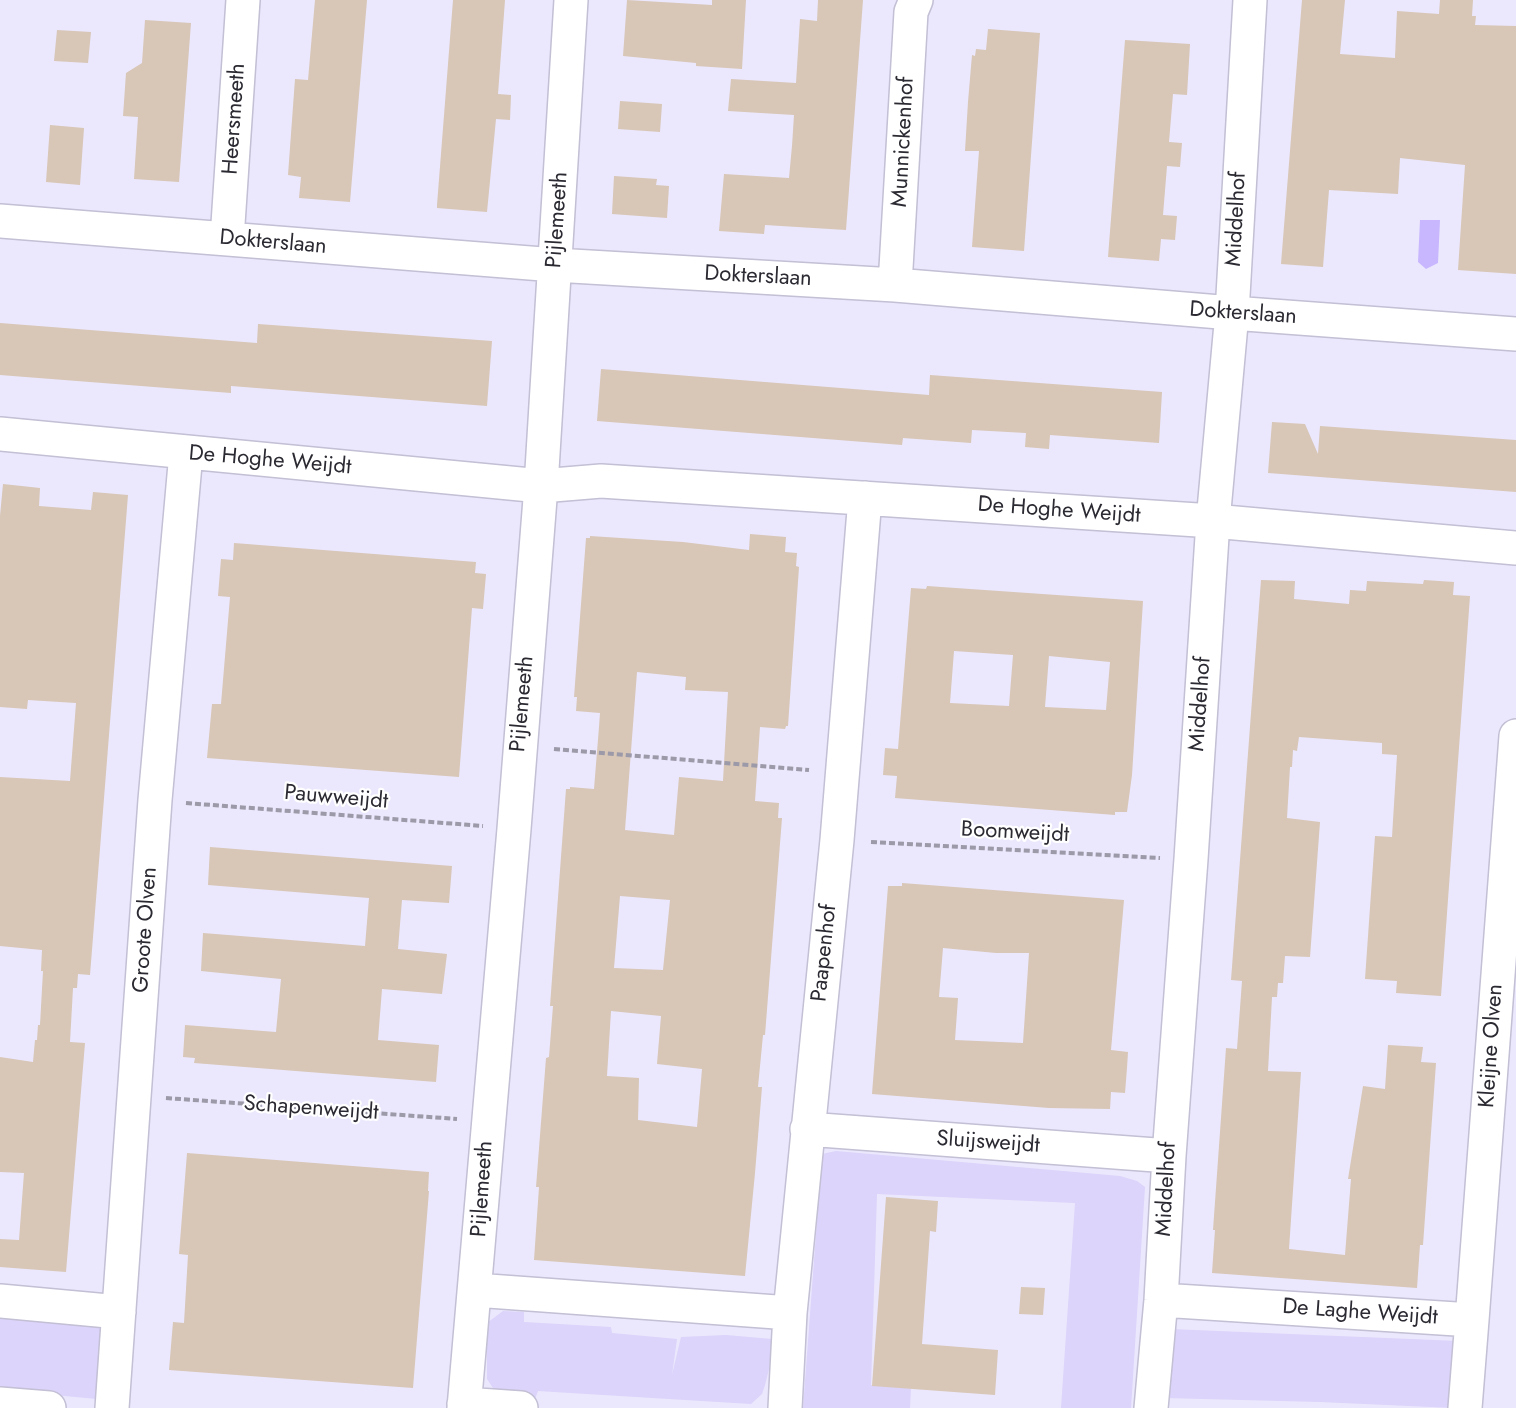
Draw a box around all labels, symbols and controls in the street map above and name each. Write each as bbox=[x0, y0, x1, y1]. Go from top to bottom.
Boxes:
street label: Heersmeeth bbox=[218, 62, 252, 176]
street label: Munnickenhof bbox=[887, 76, 921, 208]
street label: Pijlemeeth bbox=[541, 171, 575, 269]
street label: Middelhof bbox=[1221, 171, 1253, 267]
street label: Dokterslaan bbox=[218, 225, 328, 261]
street label: Dokterslaan bbox=[704, 261, 812, 293]
street label: Dokterslaan bbox=[1188, 297, 1298, 331]
street label: De Hoghe Weijdt bbox=[188, 441, 352, 481]
street label: De Hoghe Weijdt bbox=[977, 492, 1141, 530]
street label: Pijlemeeth bbox=[506, 655, 540, 753]
street label: Middelhof bbox=[1185, 656, 1217, 752]
street label: Pauwweijdt bbox=[283, 780, 389, 816]
street label: Boomweijdt bbox=[960, 817, 1070, 849]
street label: Groote Olven bbox=[128, 866, 164, 994]
street label: Paapenhof bbox=[807, 903, 843, 1003]
street label: Kleijne Olven bbox=[1475, 983, 1509, 1109]
street label: Schapenweijdt bbox=[243, 1091, 379, 1127]
street label: Sluijsweijdt bbox=[935, 1126, 1041, 1160]
street label: Pijlemeeth bbox=[466, 1140, 500, 1238]
street label: Middelhof bbox=[1151, 1141, 1183, 1237]
street label: De Laghe Weijdt bbox=[1281, 1294, 1439, 1332]

